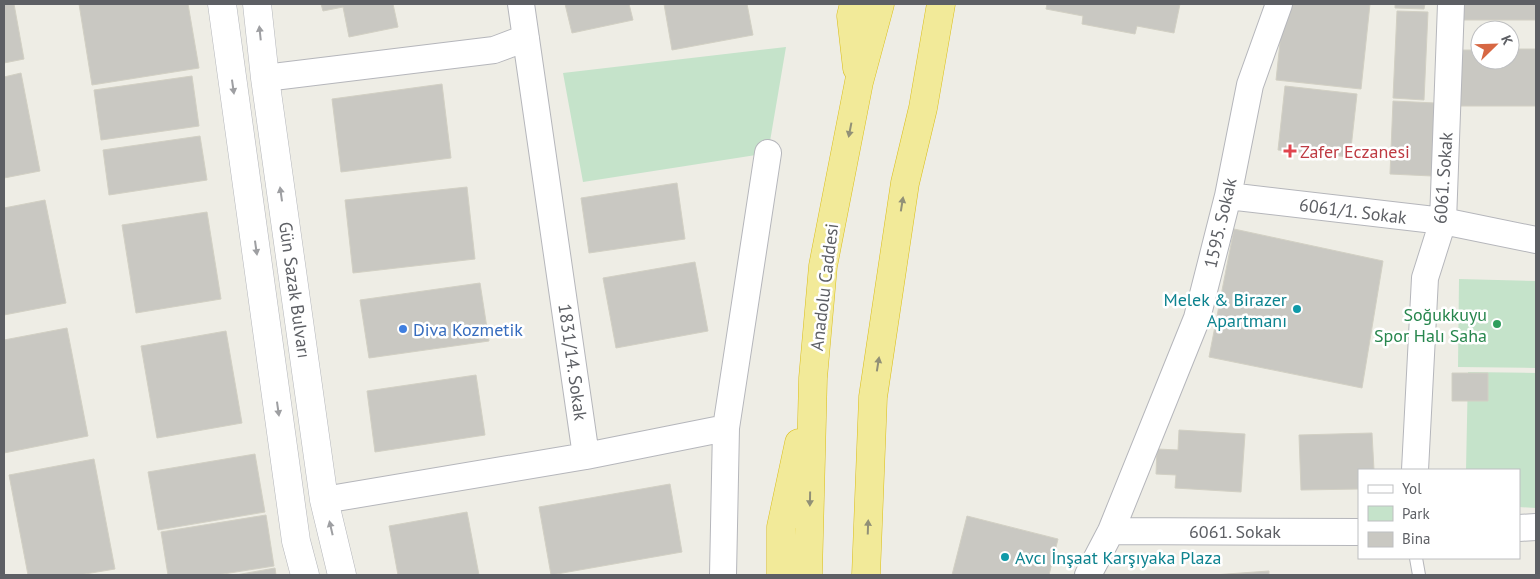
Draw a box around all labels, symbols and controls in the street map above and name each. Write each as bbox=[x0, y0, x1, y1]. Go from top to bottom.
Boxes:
north arrow bbox=[1470, 20, 1520, 70]
one-way arrow bbox=[256, 25, 264, 41]
text: K bbox=[1497, 32, 1517, 48]
one-way arrow bbox=[229, 79, 237, 95]
one-way arrow bbox=[845, 122, 853, 138]
street label: 6061. Sokak bbox=[1428, 131, 1458, 225]
place label: Zafer Eczanesi bbox=[1300, 140, 1410, 163]
marker: Zafer Eczanesi bbox=[1284, 145, 1296, 157]
street label: 1595. Sokak bbox=[1198, 175, 1242, 270]
one-way arrow bbox=[277, 186, 285, 202]
street label: 6061/1. Sokak bbox=[1298, 193, 1408, 229]
one-way arrow bbox=[899, 195, 907, 211]
street label: Gün Sazak Bulvarı bbox=[274, 220, 316, 360]
street label: Anadolu Caddesi bbox=[805, 222, 843, 352]
one-way arrow bbox=[252, 240, 260, 256]
place label: Melek & Birazer Apartmanı bbox=[1163, 288, 1287, 332]
street label: 1831/14. Sokak bbox=[553, 302, 593, 422]
marker: Melek & Birazer Apartmanı bbox=[1291, 303, 1303, 315]
place label: Soğukkuyu Spor Halı Saha bbox=[1374, 303, 1487, 347]
place label: Diva Kozmetik bbox=[413, 318, 523, 341]
marker: Soğukkuyu Spor Halı Saha bbox=[1491, 318, 1503, 330]
marker: Diva Kozmetik bbox=[397, 323, 409, 335]
one-way arrow bbox=[874, 356, 882, 372]
one-way arrow bbox=[274, 401, 282, 417]
legend bbox=[1358, 469, 1520, 559]
text: Yol bbox=[1402, 479, 1422, 498]
one-way arrow bbox=[806, 491, 814, 507]
text: Park bbox=[1402, 504, 1430, 523]
one-way arrow bbox=[864, 518, 872, 534]
one-way arrow bbox=[327, 520, 335, 535]
street label: 6061. Sokak bbox=[1189, 520, 1281, 543]
text: Bina bbox=[1402, 529, 1430, 548]
place label: Avcı İnşaat Karşıyaka Plaza bbox=[1015, 546, 1221, 569]
marker: Avcı İnşaat Karşıyaka Plaza bbox=[999, 551, 1011, 563]

